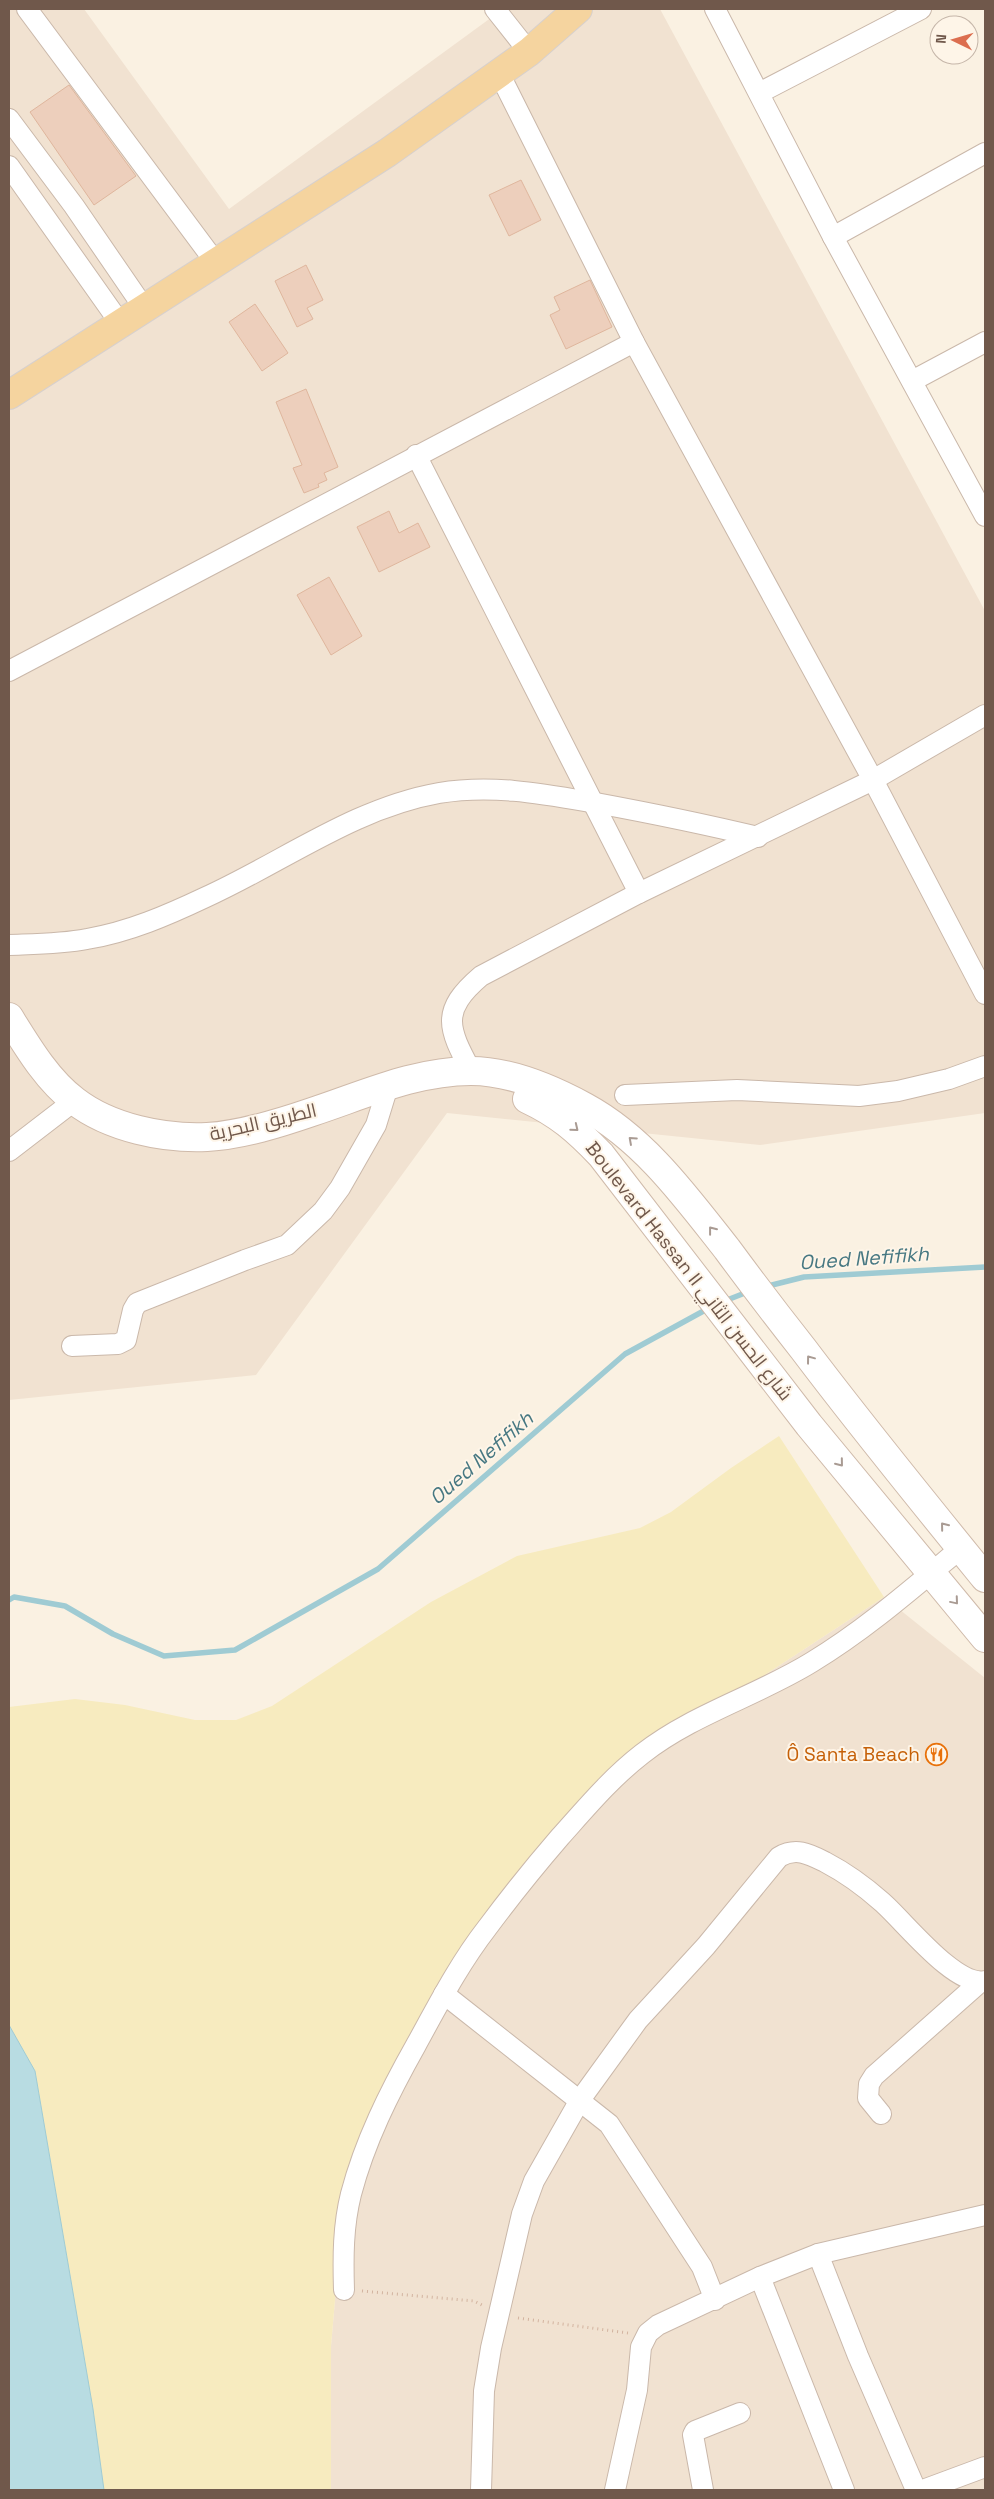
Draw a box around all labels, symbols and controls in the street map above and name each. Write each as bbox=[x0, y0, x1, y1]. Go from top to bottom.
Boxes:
north arrow bbox=[929, 15, 979, 65]
text: N bbox=[932, 33, 950, 44]
street label: الطريق البحرية bbox=[207, 1098, 319, 1146]
one-way arrow bbox=[569, 1123, 578, 1132]
street label: Boulevard Hassan II شارع الحسن الثاني bbox=[578, 1136, 798, 1407]
one-way arrow bbox=[628, 1137, 637, 1146]
one-way arrow bbox=[709, 1227, 717, 1236]
water label: Oued Nefifikh bbox=[798, 1240, 930, 1275]
one-way arrow bbox=[808, 1356, 816, 1365]
water label: Oued Nefifikh bbox=[424, 1405, 539, 1510]
one-way arrow bbox=[835, 1457, 844, 1466]
one-way arrow bbox=[940, 1523, 949, 1532]
one-way arrow bbox=[949, 1596, 958, 1605]
place label: Ô Santa Beach bbox=[786, 1742, 920, 1767]
restaurant icon: Ô Santa Beach bbox=[924, 1742, 948, 1766]

